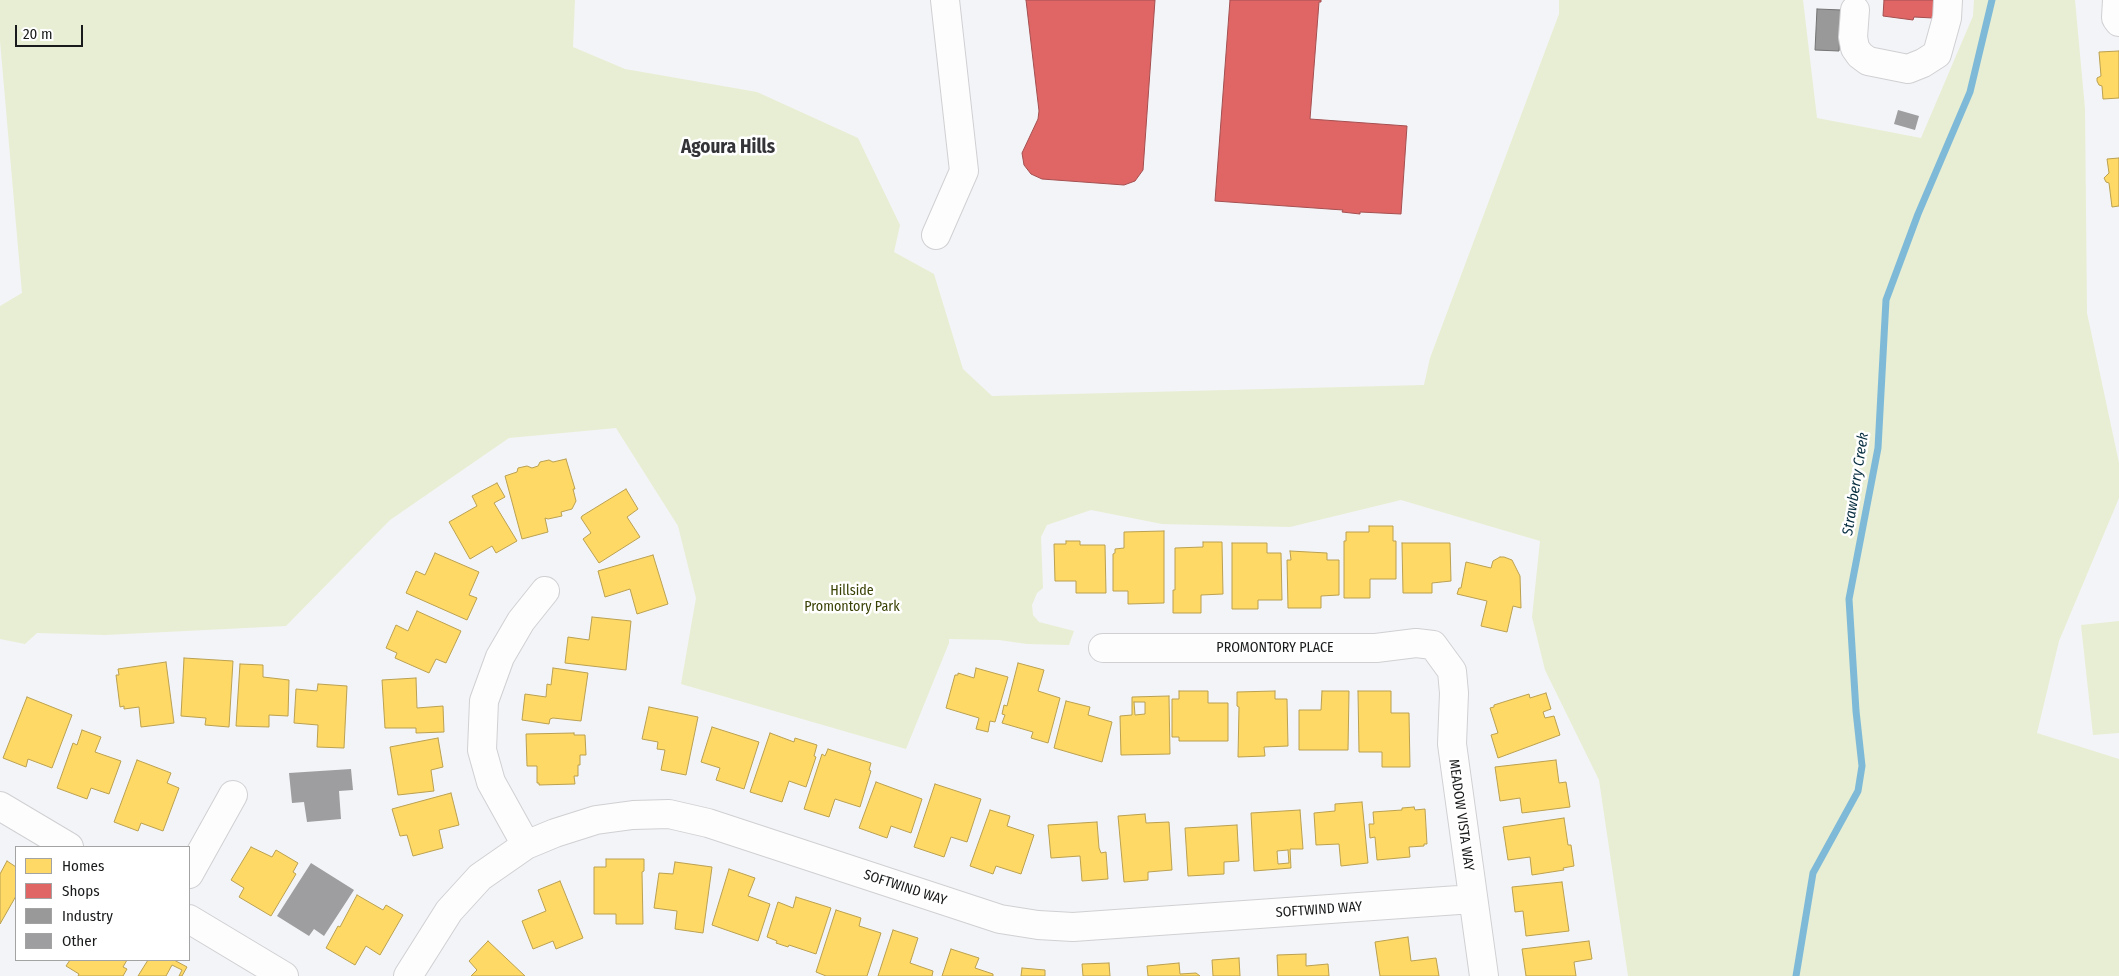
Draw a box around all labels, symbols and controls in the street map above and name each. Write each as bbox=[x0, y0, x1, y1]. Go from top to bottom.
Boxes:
scale bar bbox=[18, 15, 85, 47]
text: 20 m bbox=[23, 25, 53, 43]
district label: Agoura Hills bbox=[681, 137, 775, 159]
water label: Strawberry Creek bbox=[1839, 431, 1873, 537]
park label: Hillside Promontory Park bbox=[804, 583, 900, 616]
street label: PROMONTORY PLACE bbox=[1216, 640, 1334, 656]
street label: MEADOW VISTA WAY bbox=[1445, 758, 1477, 872]
legend bbox=[15, 846, 190, 961]
text: Homes bbox=[62, 857, 104, 875]
street label: SOFTWIND WAY bbox=[861, 867, 949, 909]
text: Shops bbox=[62, 882, 100, 900]
street label: SOFTWIND WAY bbox=[1275, 899, 1363, 921]
text: Industry bbox=[62, 907, 113, 925]
text: Other bbox=[62, 932, 97, 950]

